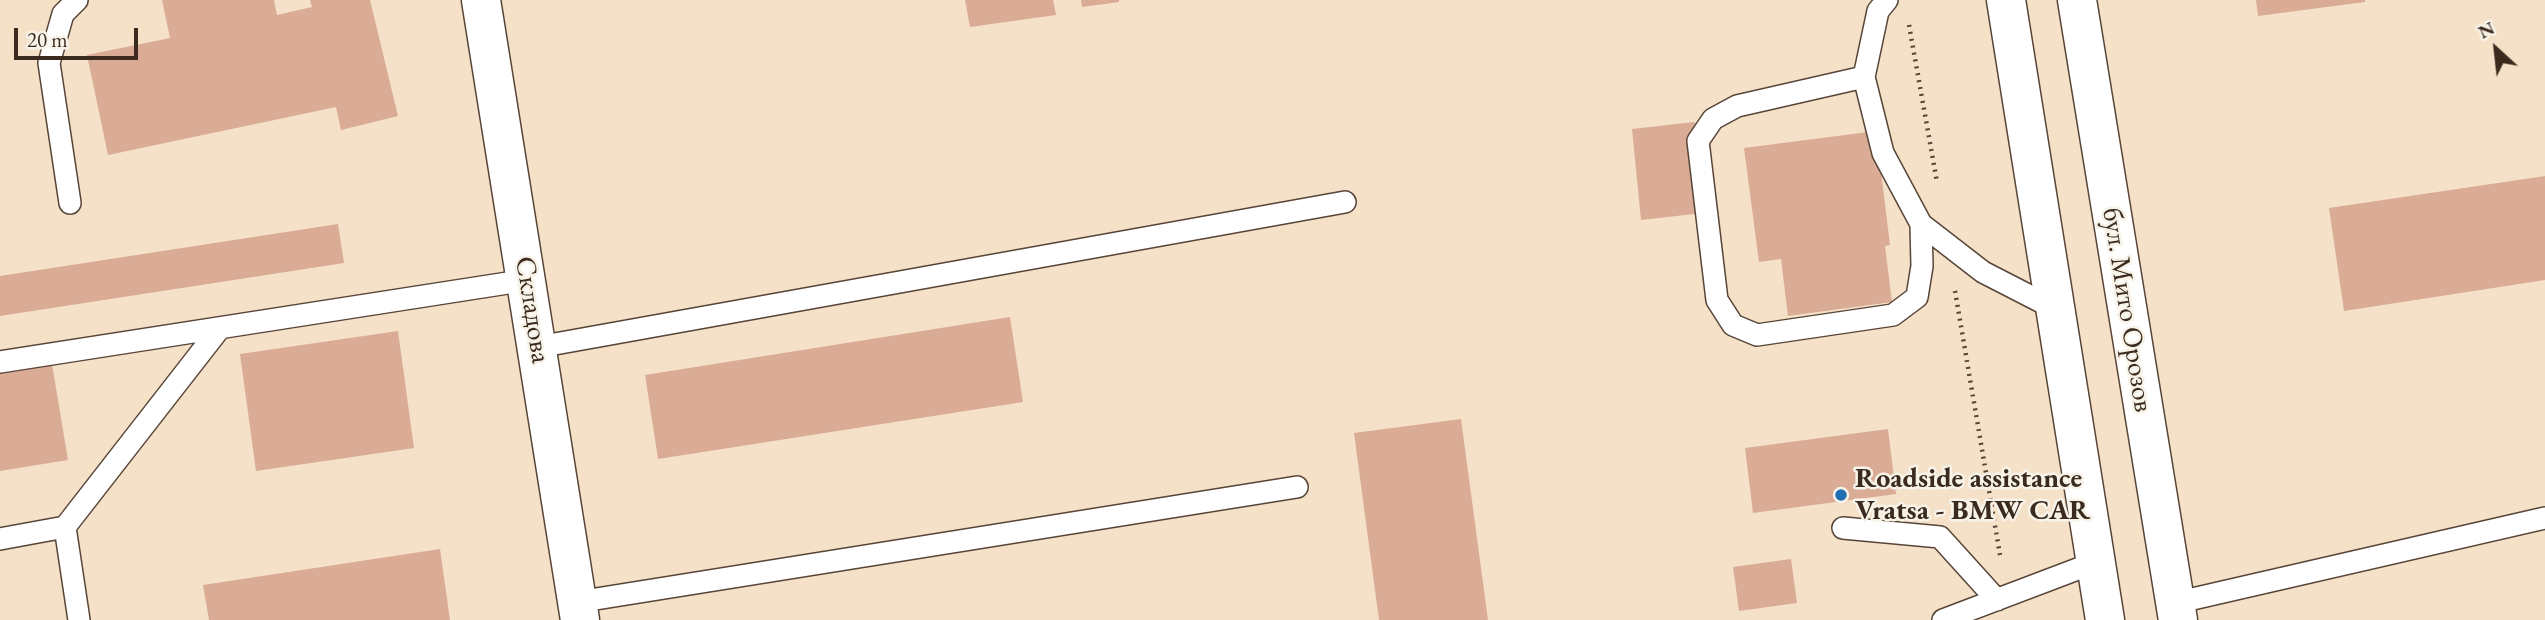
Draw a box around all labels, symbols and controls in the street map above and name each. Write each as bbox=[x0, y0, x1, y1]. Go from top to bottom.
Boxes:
scale bar bbox=[18, 14, 142, 58]
north arrow bbox=[2461, 14, 2531, 84]
text: N bbox=[2474, 15, 2499, 44]
text: 20 m bbox=[27, 26, 68, 53]
street label: бул. Мито Орозов bbox=[2094, 205, 2160, 415]
street label: Складова bbox=[507, 254, 557, 366]
place label: Roadside assistance Vratsa - BMW CAR bbox=[1855, 462, 2090, 528]
marker: Roadside assistance Vratsa - BMW CAR bbox=[1833, 487, 1849, 503]

